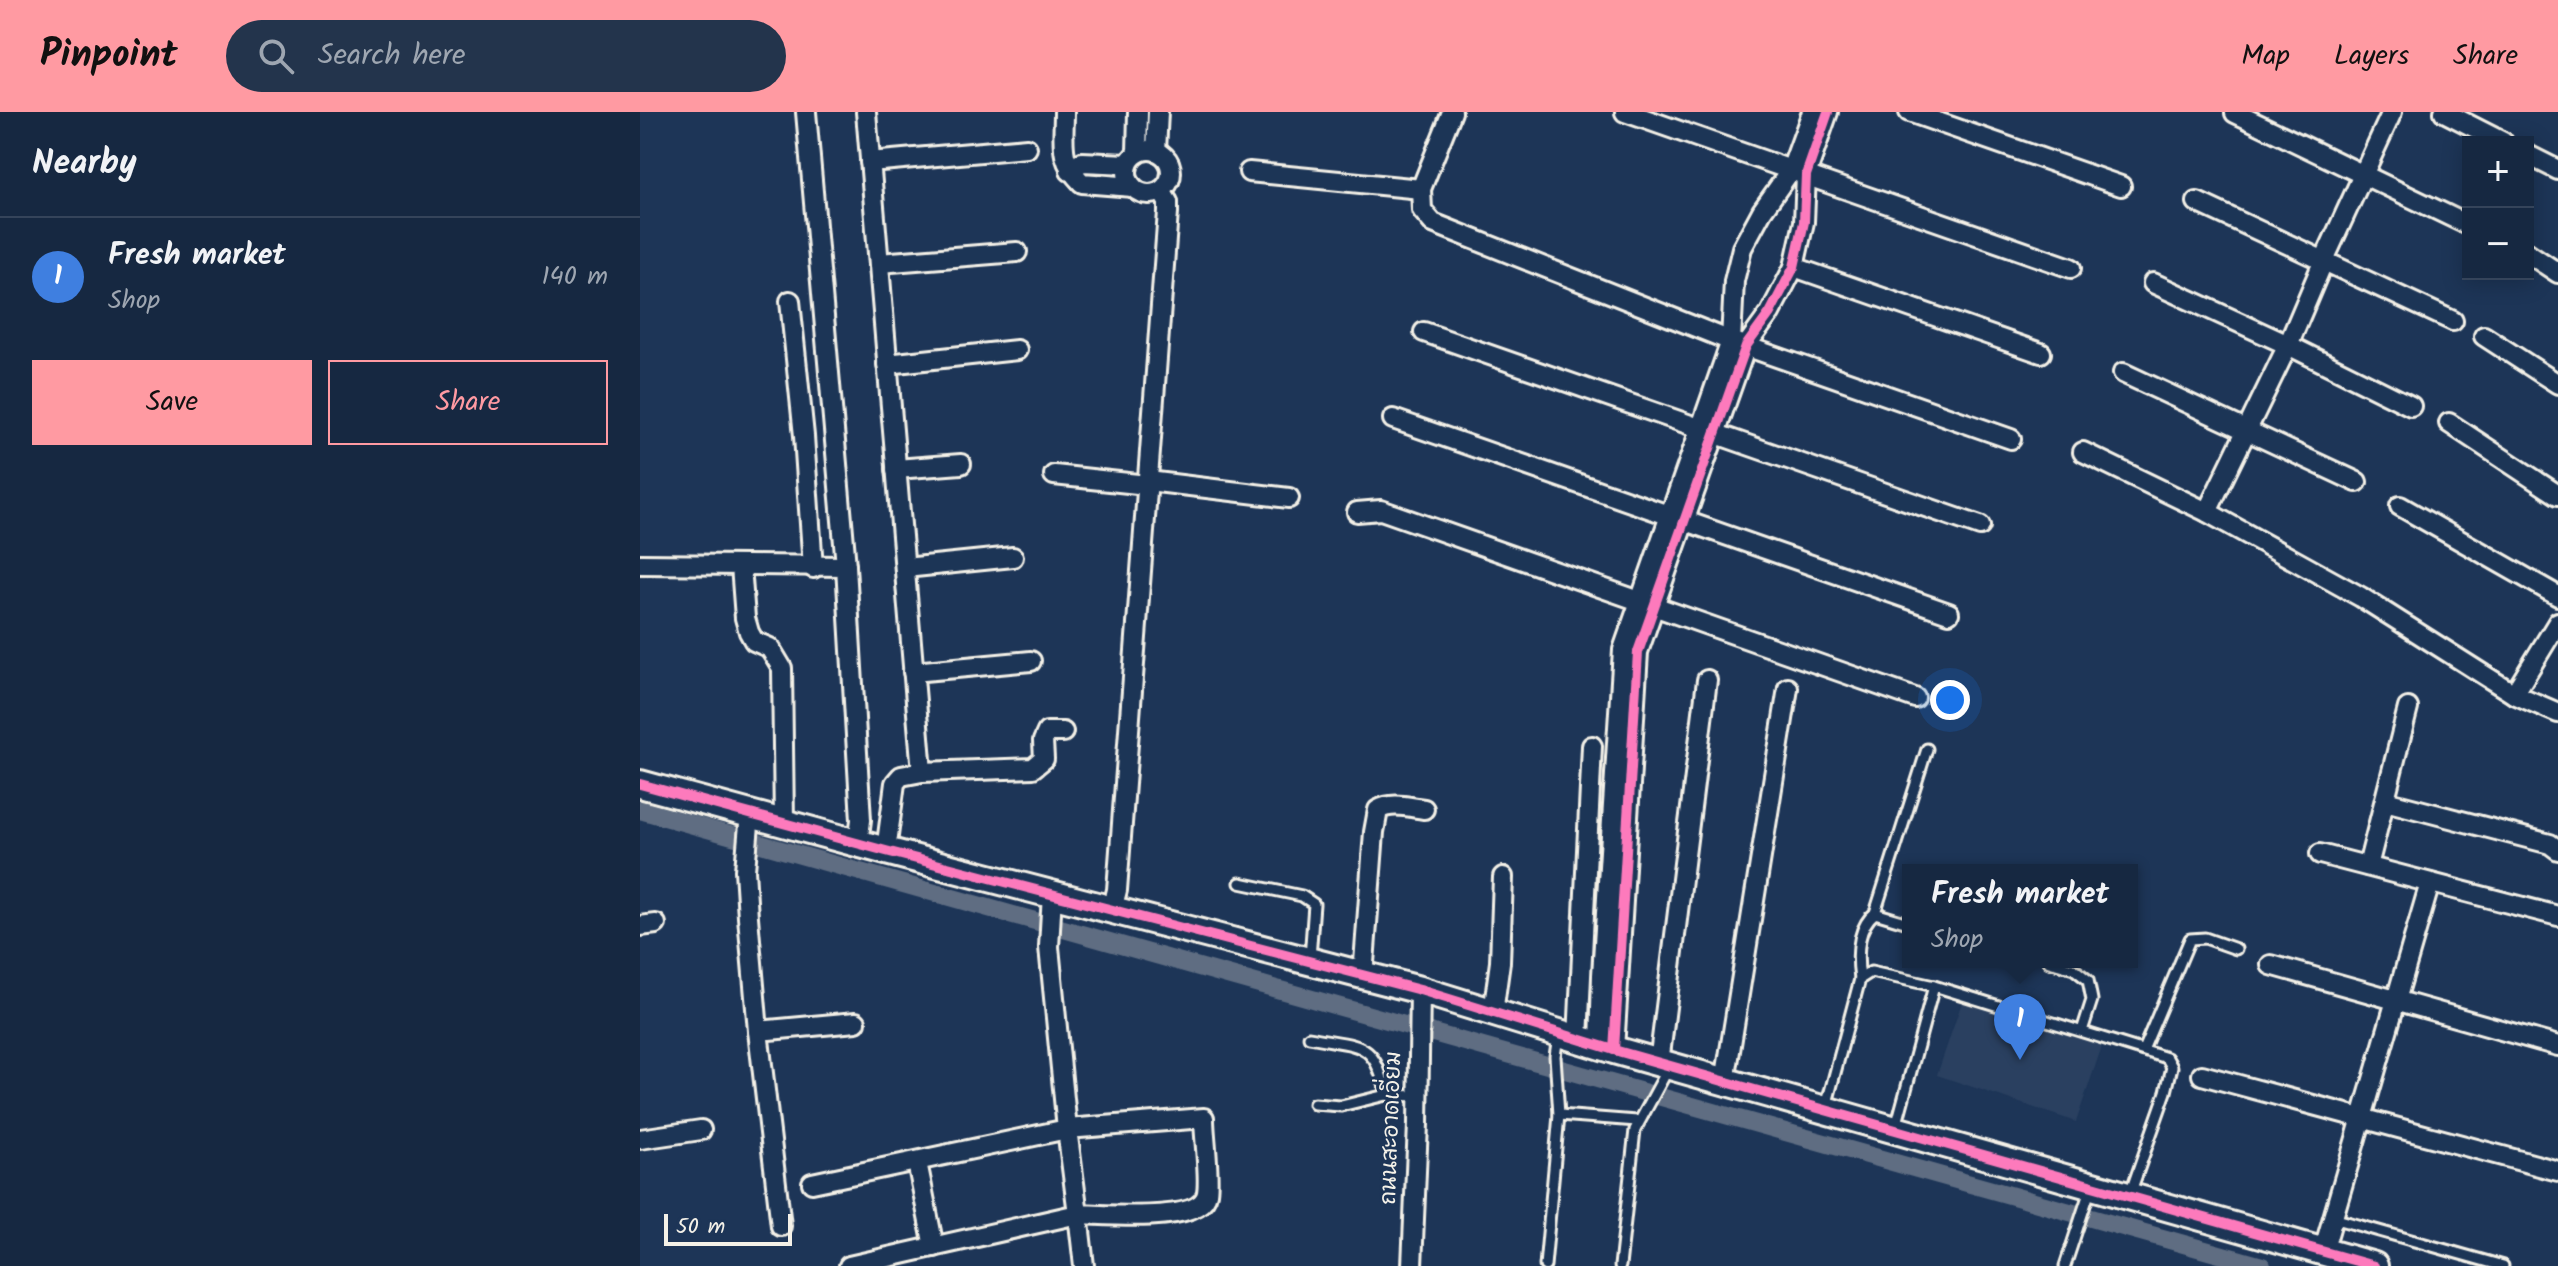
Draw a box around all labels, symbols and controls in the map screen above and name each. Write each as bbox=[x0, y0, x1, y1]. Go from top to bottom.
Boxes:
search box bbox=[226, 20, 786, 92]
text: Pinpoint bbox=[40, 26, 178, 86]
text: Search here bbox=[318, 32, 466, 80]
icon: search bbox=[254, 34, 298, 78]
text: Map bbox=[2241, 34, 2290, 79]
text: Layers bbox=[2334, 34, 2409, 79]
text: Share bbox=[2453, 34, 2518, 79]
map controls bbox=[2462, 136, 2534, 280]
button: + bbox=[2462, 136, 2534, 208]
text: Nearby bbox=[32, 137, 137, 191]
button: − bbox=[2462, 208, 2534, 280]
text: Fresh market bbox=[108, 232, 286, 280]
text: 1 bbox=[54, 256, 62, 298]
text: 140 m bbox=[541, 256, 608, 298]
text: Shop bbox=[108, 280, 160, 322]
button: Save bbox=[32, 360, 312, 445]
button: Share bbox=[328, 360, 608, 445]
your location bbox=[1930, 680, 1970, 720]
popup bbox=[1902, 864, 2138, 968]
text: Fresh market bbox=[1931, 871, 2109, 919]
text: Shop bbox=[1931, 919, 1983, 961]
pin: 1 bbox=[1994, 994, 2046, 1060]
street label: ถนนสะอาดเอี่ยม bbox=[1367, 1050, 1412, 1206]
scale bar bbox=[664, 1210, 792, 1246]
text: 50 m bbox=[676, 1210, 725, 1245]

